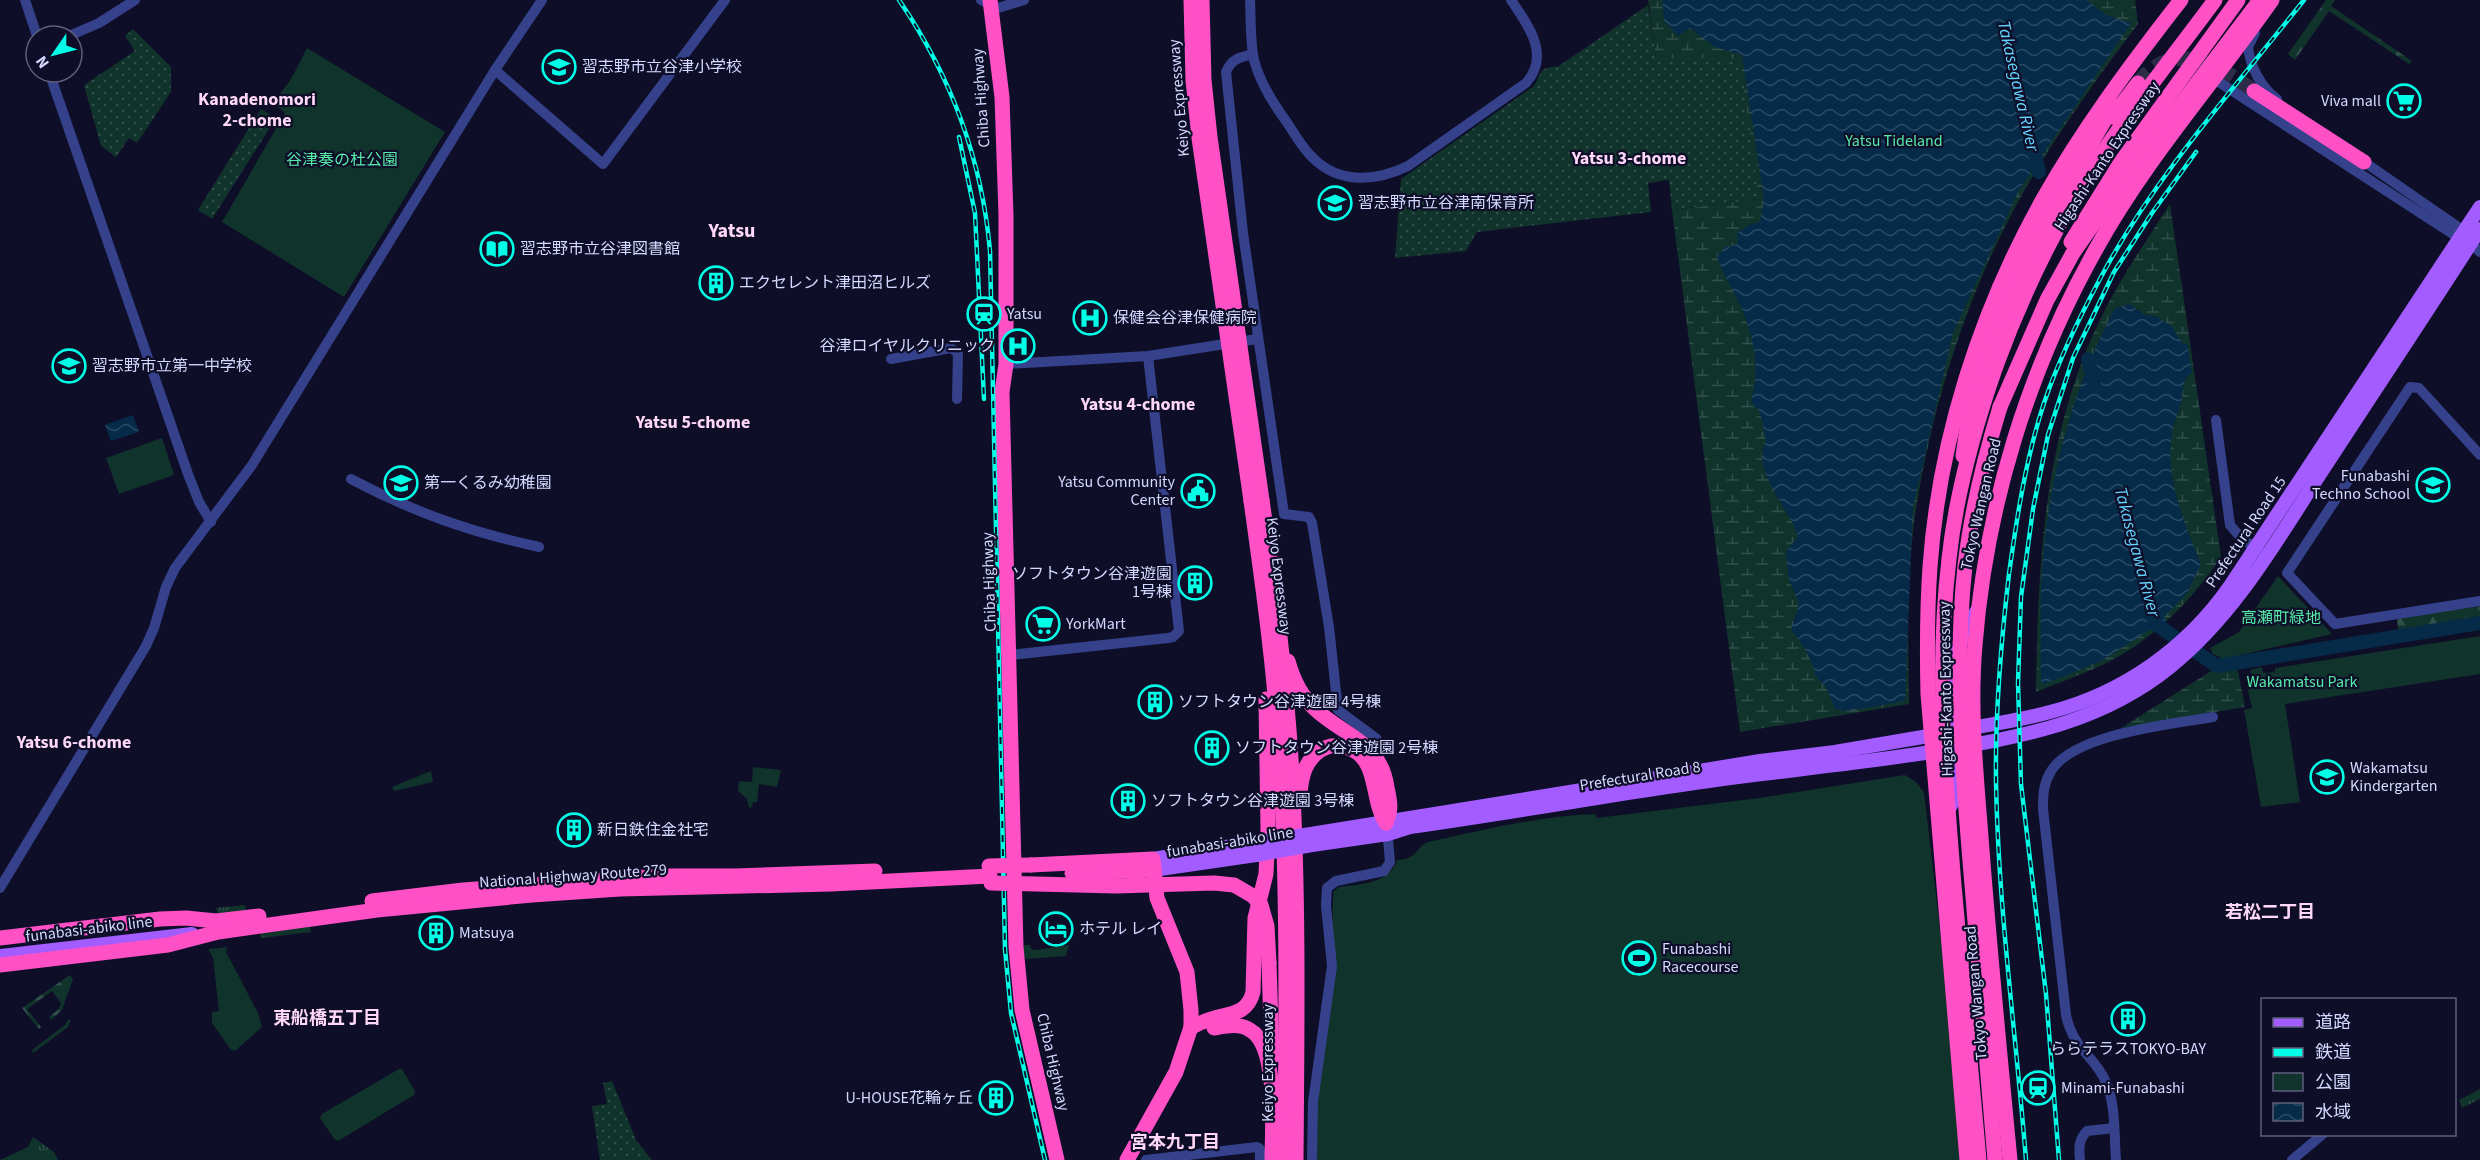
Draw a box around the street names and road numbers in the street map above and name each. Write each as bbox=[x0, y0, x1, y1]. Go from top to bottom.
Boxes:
street label: Keiyo Expressway bbox=[1163, 38, 1195, 158]
street label: Chiba Highway bbox=[967, 47, 995, 148]
street label: Higashi-Kanto Expressway bbox=[2049, 77, 2165, 235]
street label: Tokyo Wangan Road bbox=[1955, 436, 2007, 572]
street label: Prefectural Road 15 bbox=[2201, 472, 2291, 592]
street label: Keiyo Expressway bbox=[1261, 516, 1297, 636]
street label: Chiba Highway bbox=[976, 531, 1002, 632]
street label: Higashi-Kanto Expressway bbox=[1933, 601, 1959, 777]
street label: Prefectural Road 8 bbox=[1578, 756, 1702, 796]
street label: funabasi-abiko line bbox=[1165, 821, 1295, 863]
street label: National Highway Route 279 bbox=[478, 858, 668, 894]
street label: funabasi-abiko line bbox=[24, 910, 154, 948]
street label: Tokyo Wangan Road bbox=[1959, 925, 1993, 1061]
street label: Keiyo Expressway bbox=[1257, 1004, 1279, 1122]
street label: Chiba Highway bbox=[1031, 1011, 1075, 1114]

